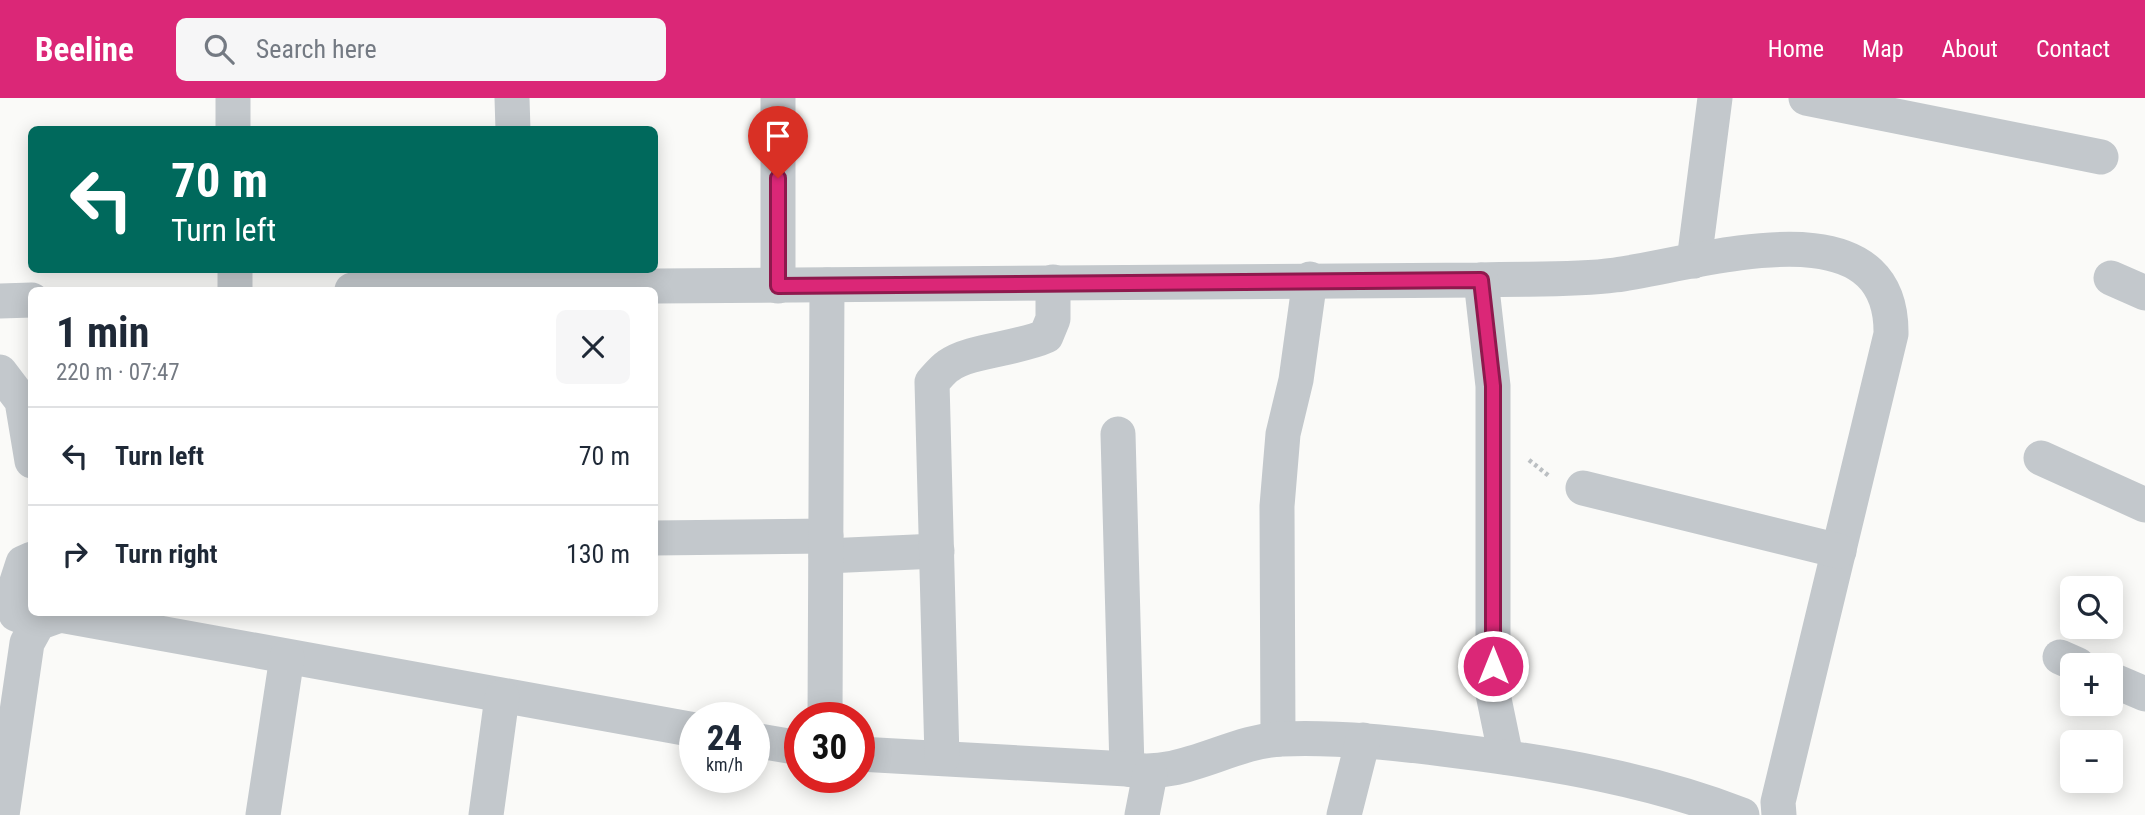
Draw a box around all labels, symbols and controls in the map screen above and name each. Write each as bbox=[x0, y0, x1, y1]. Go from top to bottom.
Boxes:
search box bbox=[176, 18, 666, 81]
text: Beeline bbox=[35, 30, 134, 69]
icon: search bbox=[200, 30, 238, 68]
text: Search here bbox=[256, 34, 377, 64]
text: Home bbox=[1768, 35, 1824, 63]
text: Map bbox=[1862, 35, 1904, 63]
text: About bbox=[1942, 35, 1998, 63]
text: Contact bbox=[2036, 35, 2110, 63]
pin bbox=[748, 106, 808, 178]
icon: arrive bbox=[759, 117, 797, 155]
text: 70 m bbox=[171, 152, 268, 209]
icon: left bbox=[56, 154, 147, 245]
text: Turn left bbox=[171, 211, 276, 249]
text: 1 min bbox=[56, 308, 149, 357]
button: close bbox=[556, 310, 630, 384]
text: 220 m · 07:47 bbox=[56, 359, 180, 386]
icon: left bbox=[56, 437, 94, 475]
text: Turn left bbox=[115, 441, 204, 471]
text: 70 m bbox=[579, 441, 630, 471]
icon: right bbox=[56, 535, 94, 573]
text: Turn right bbox=[115, 539, 217, 569]
text: 130 m bbox=[566, 539, 630, 569]
map controls bbox=[2060, 576, 2123, 793]
button: search bbox=[2060, 576, 2123, 639]
position arrow bbox=[1456, 629, 1530, 703]
button: + bbox=[2060, 653, 2123, 716]
speed limit sign: 30 bbox=[784, 702, 875, 793]
text: 24 bbox=[707, 718, 742, 759]
button: − bbox=[2060, 730, 2123, 793]
text: km/h bbox=[706, 754, 743, 775]

